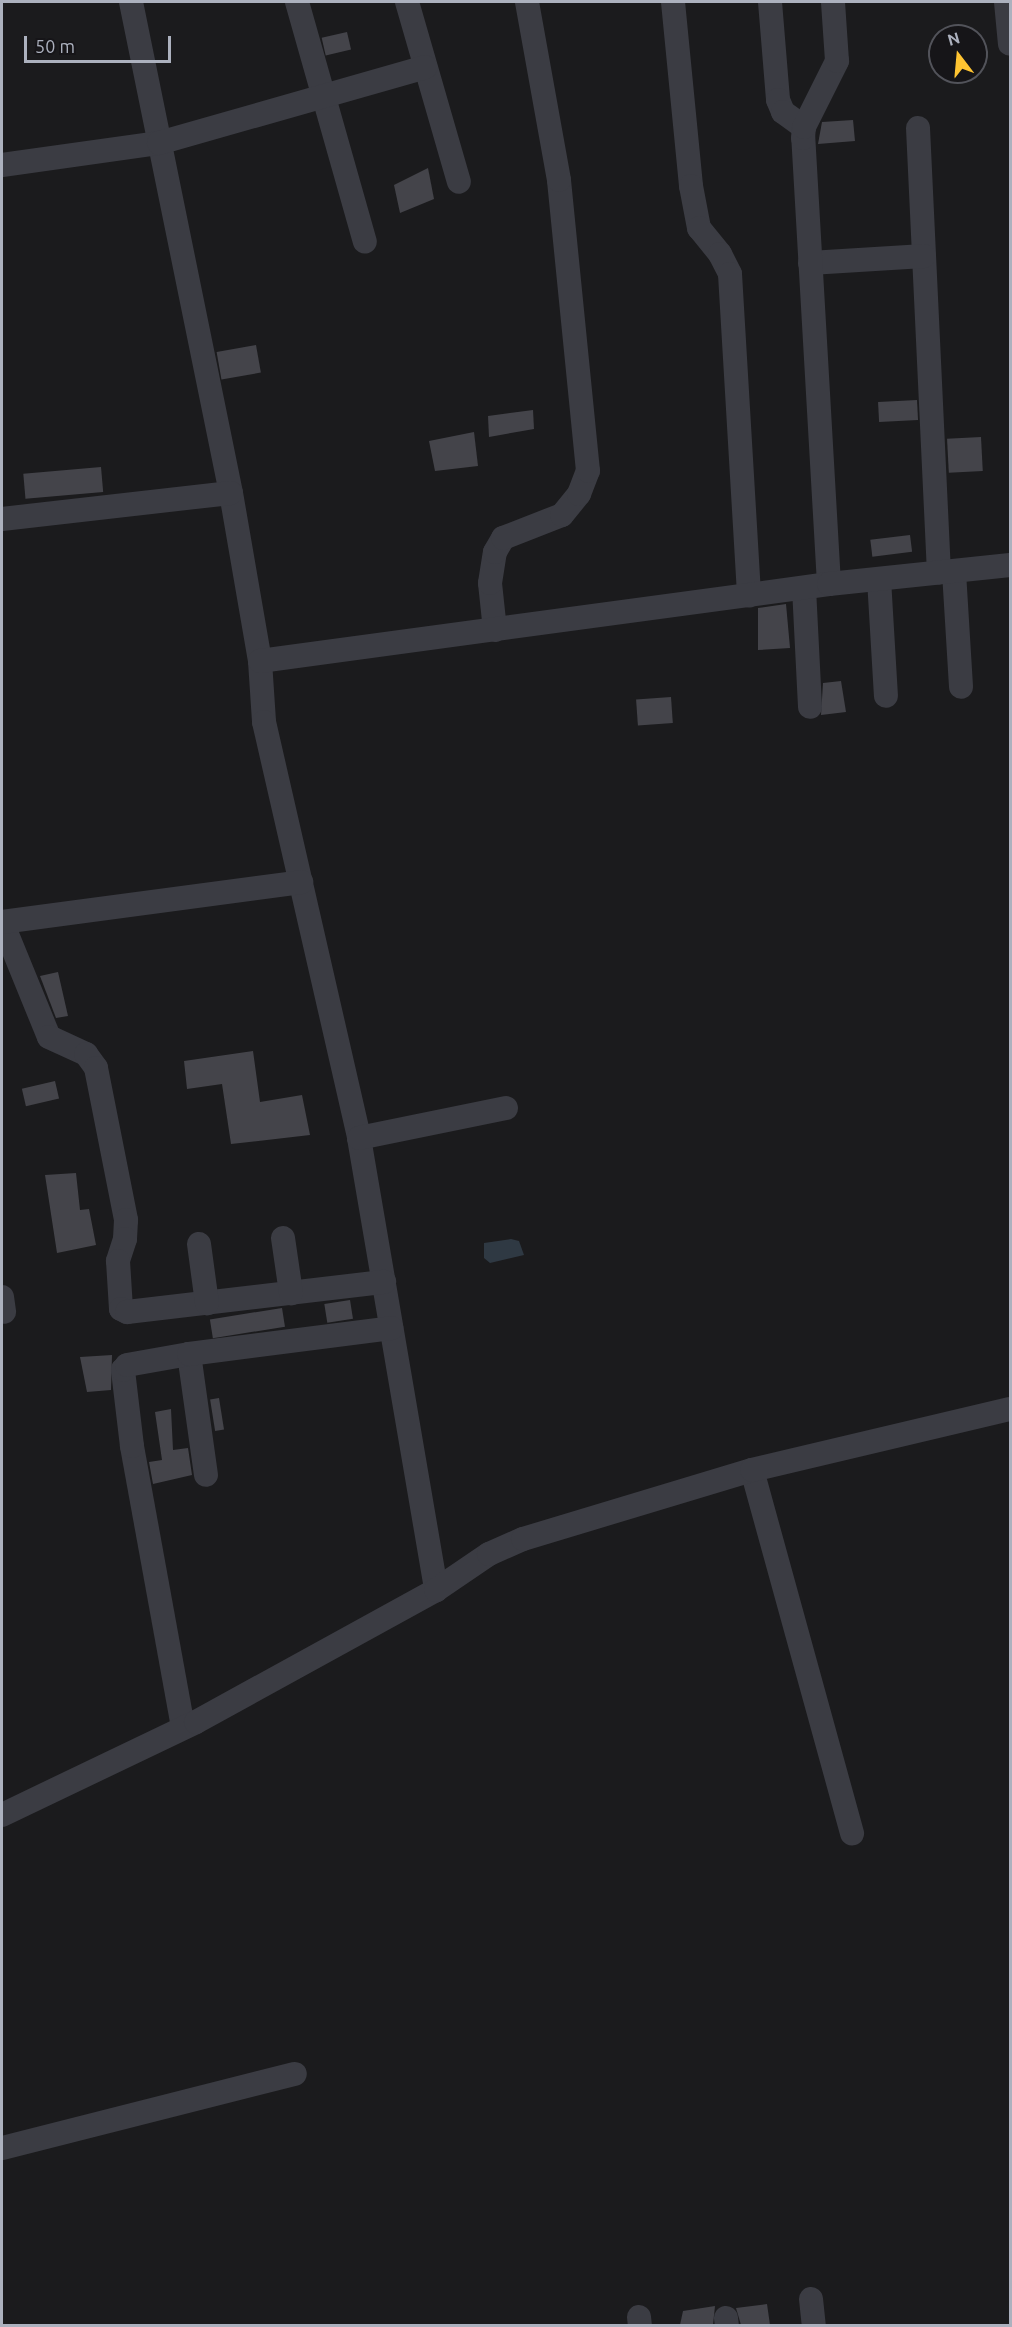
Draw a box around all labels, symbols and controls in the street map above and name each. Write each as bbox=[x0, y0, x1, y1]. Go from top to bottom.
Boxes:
scale bar bbox=[27, 24, 174, 62]
north arrow bbox=[928, 24, 988, 84]
text: N bbox=[945, 28, 962, 49]
text: 50 m bbox=[35, 36, 75, 56]

